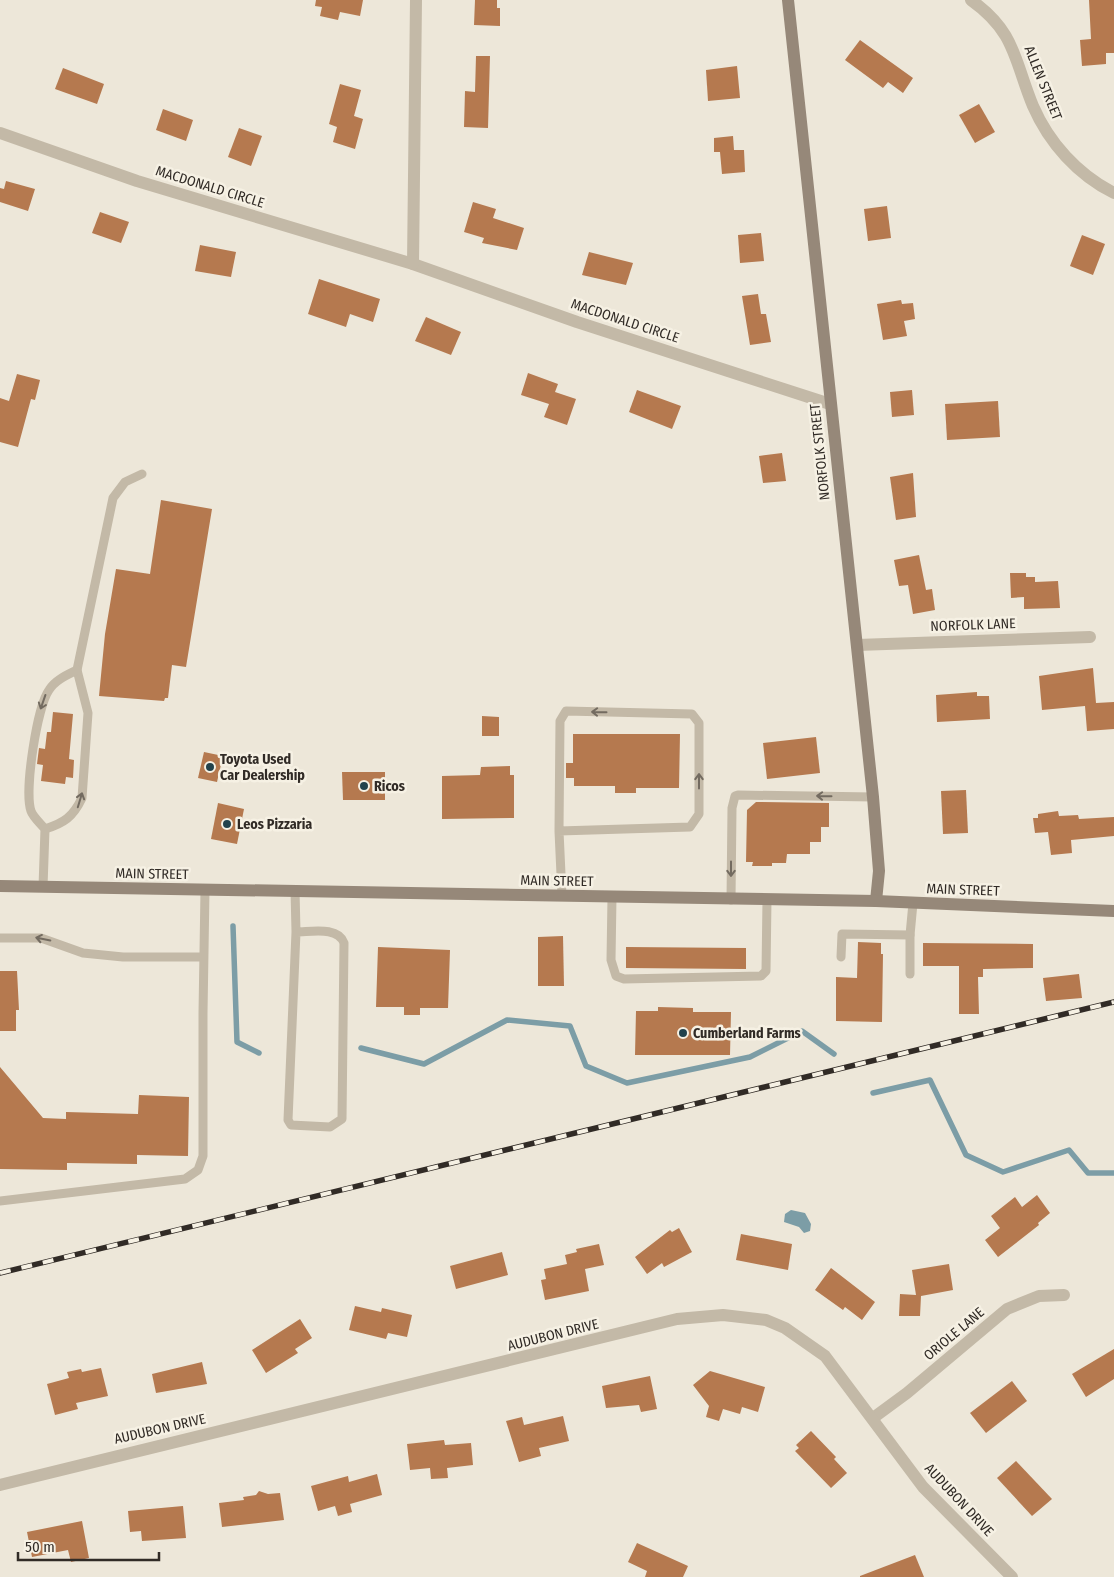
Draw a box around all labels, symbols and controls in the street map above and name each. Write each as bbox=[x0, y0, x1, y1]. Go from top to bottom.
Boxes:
street label: ALLEN STREET bbox=[1020, 43, 1066, 123]
street label: MACDONALD CIRCLE bbox=[154, 162, 267, 212]
street label: MACDONALD CIRCLE bbox=[569, 295, 682, 347]
street label: NORFOLK STREET bbox=[806, 402, 834, 501]
street label: NORFOLK LANE bbox=[930, 615, 1016, 635]
one-way arrow bbox=[38, 694, 47, 709]
one-way arrow bbox=[591, 707, 608, 717]
place label: Toyota Used Car Dealership bbox=[220, 751, 305, 784]
marker: Toyota Used Car Dealership bbox=[204, 761, 216, 773]
one-way arrow bbox=[694, 774, 704, 790]
place label: Ricos bbox=[374, 778, 405, 795]
marker: Ricos bbox=[358, 780, 370, 792]
one-way arrow bbox=[816, 791, 832, 801]
one-way arrow bbox=[75, 792, 85, 808]
place label: Leos Pizzaria bbox=[237, 816, 312, 833]
marker: Leos Pizzaria bbox=[221, 818, 233, 830]
one-way arrow bbox=[727, 861, 736, 877]
street label: MAIN STREET bbox=[115, 865, 189, 883]
street label: MAIN STREET bbox=[520, 872, 594, 890]
street label: MAIN STREET bbox=[926, 880, 1000, 900]
one-way arrow bbox=[35, 934, 51, 944]
place label: Cumberland Farms bbox=[693, 1025, 801, 1042]
marker: Cumberland Farms bbox=[677, 1027, 689, 1039]
street label: ORIOLE LANE bbox=[920, 1304, 988, 1364]
street label: AUDUBON DRIVE bbox=[506, 1315, 601, 1355]
street label: AUDUBON DRIVE bbox=[113, 1410, 208, 1448]
street label: AUDUBON DRIVE bbox=[921, 1460, 997, 1540]
scale bar bbox=[18, 1530, 159, 1562]
text: 50 m bbox=[25, 1538, 55, 1556]

